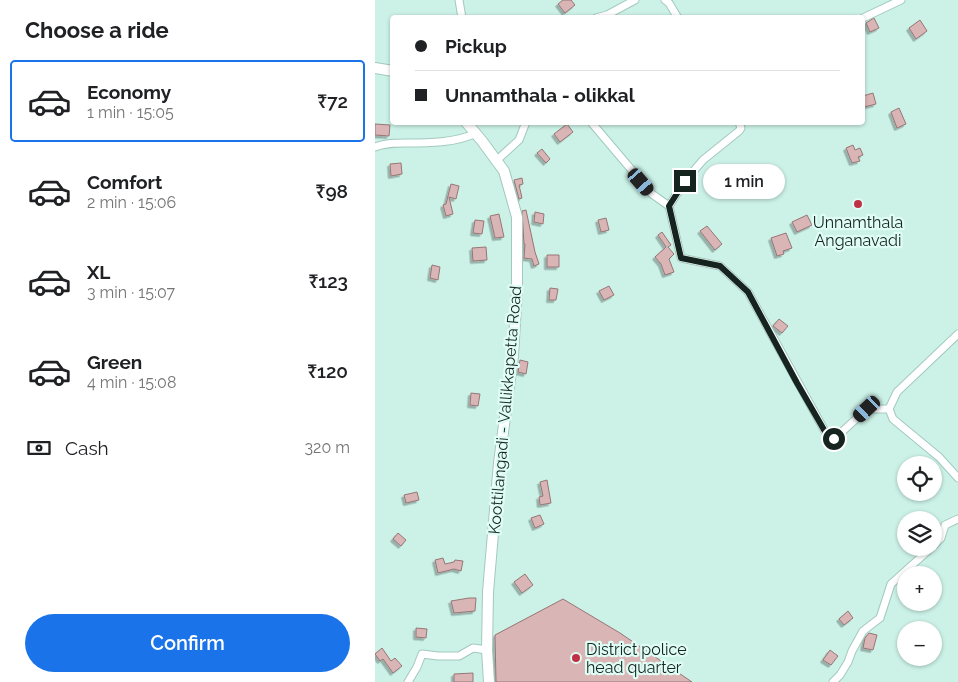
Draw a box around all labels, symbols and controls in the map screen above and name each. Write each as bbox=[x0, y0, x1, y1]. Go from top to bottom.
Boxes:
text: Choose a ride bbox=[25, 17, 169, 43]
text: Pickup bbox=[445, 35, 507, 57]
icon: car bbox=[27, 79, 72, 124]
text: Economy bbox=[87, 81, 171, 103]
text: Unnamthala - olikkal bbox=[445, 84, 635, 106]
text: ₹72 bbox=[317, 90, 348, 112]
text: 1 min · 15:05 bbox=[87, 103, 174, 122]
callout: 1 min bbox=[703, 164, 785, 198]
car bbox=[625, 166, 656, 198]
icon: car bbox=[27, 169, 72, 214]
route end bbox=[674, 170, 696, 192]
text: Comfort bbox=[87, 171, 162, 193]
text: 1 min bbox=[724, 172, 764, 191]
text: ₹98 bbox=[316, 180, 348, 202]
text: 2 min · 15:06 bbox=[87, 193, 176, 212]
marker: Unnamthala Anganavadi bbox=[852, 198, 864, 210]
place label: Unnamthala Anganavadi bbox=[813, 213, 903, 250]
icon: car bbox=[27, 259, 72, 304]
text: XL bbox=[87, 261, 110, 283]
text: ₹123 bbox=[308, 270, 348, 292]
text: 3 min · 15:07 bbox=[87, 283, 175, 302]
street label: Koottilangadi - Vallikkapetta Road bbox=[485, 285, 525, 535]
icon: car bbox=[27, 349, 72, 394]
text: Green bbox=[87, 351, 142, 373]
text: ₹120 bbox=[307, 360, 348, 382]
text: 4 min · 15:08 bbox=[87, 373, 176, 392]
car bbox=[850, 393, 883, 425]
route start bbox=[823, 428, 845, 450]
icon: cash bbox=[25, 434, 53, 462]
text: Cash bbox=[65, 437, 109, 459]
text: 320 m bbox=[305, 438, 350, 457]
map controls bbox=[897, 456, 942, 666]
button: locate bbox=[897, 456, 942, 501]
button: layers bbox=[897, 511, 942, 556]
button: + bbox=[897, 566, 942, 611]
button: Confirm bbox=[25, 614, 350, 672]
button: − bbox=[897, 621, 942, 666]
place label: District police head quarter bbox=[586, 640, 687, 677]
marker: District police head quarter bbox=[570, 652, 582, 664]

